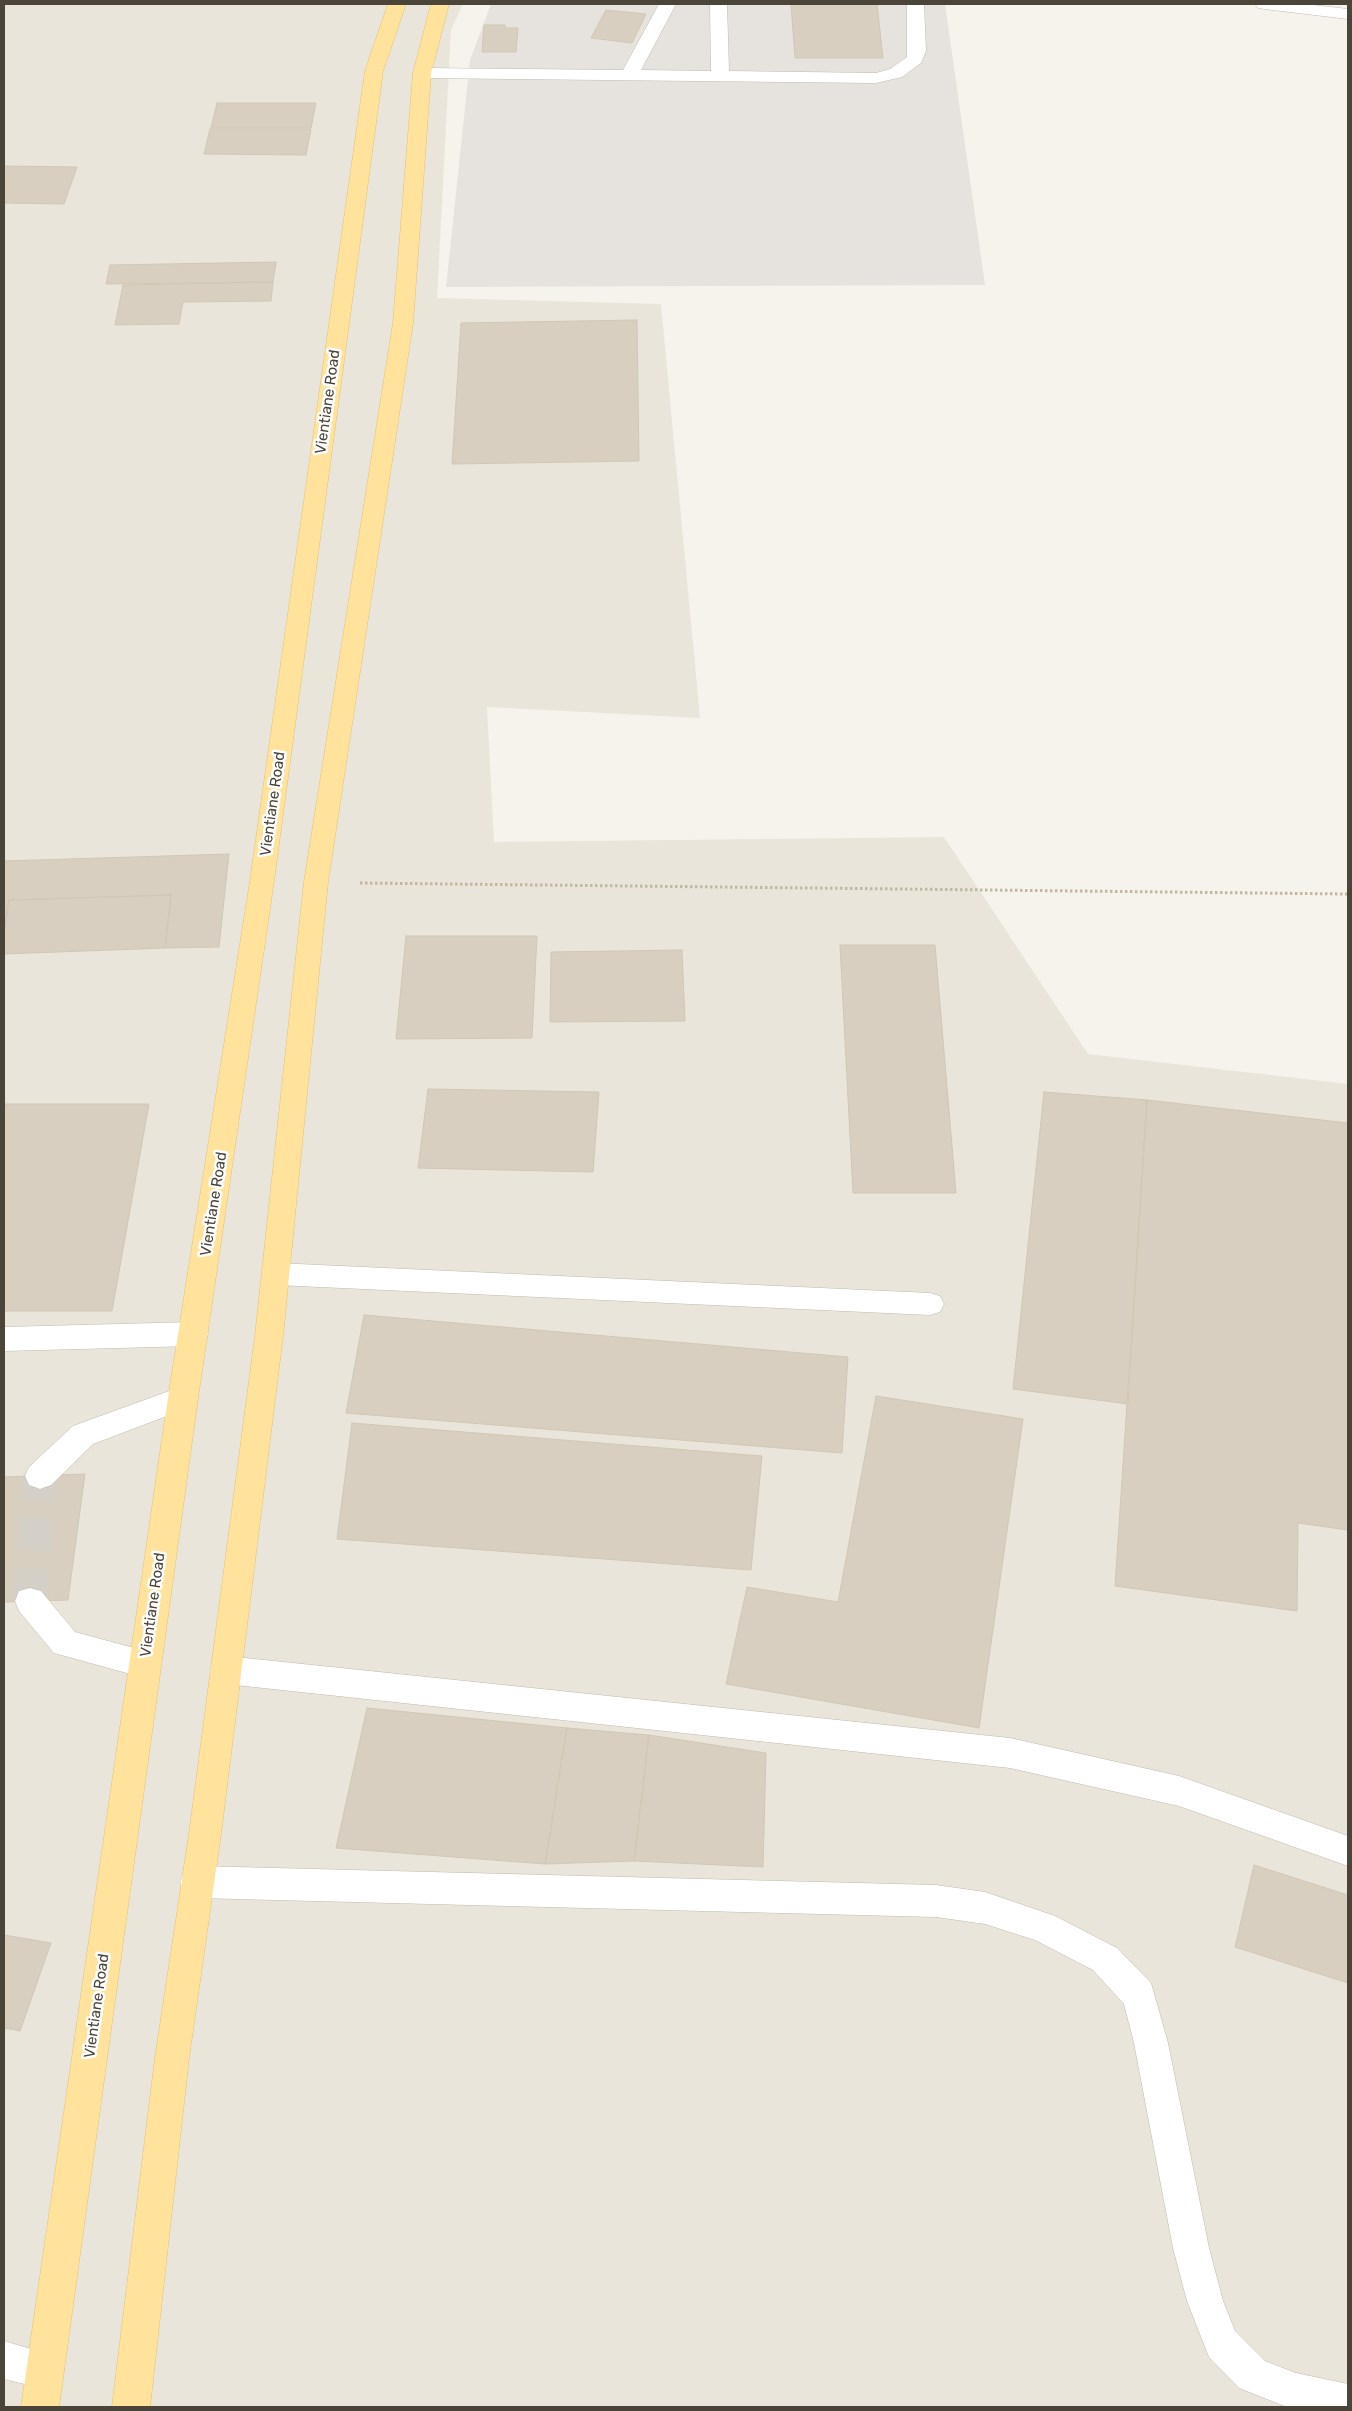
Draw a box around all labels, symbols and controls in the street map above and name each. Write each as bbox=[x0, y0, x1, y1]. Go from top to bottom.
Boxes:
street label: Vientiane Road bbox=[312, 349, 344, 455]
street label: Vientiane Road bbox=[257, 751, 289, 857]
street label: Vientiane Road bbox=[197, 1151, 231, 1257]
street label: Vientiane Road bbox=[137, 1552, 169, 1658]
street label: Vientiane Road bbox=[81, 1953, 113, 2059]

